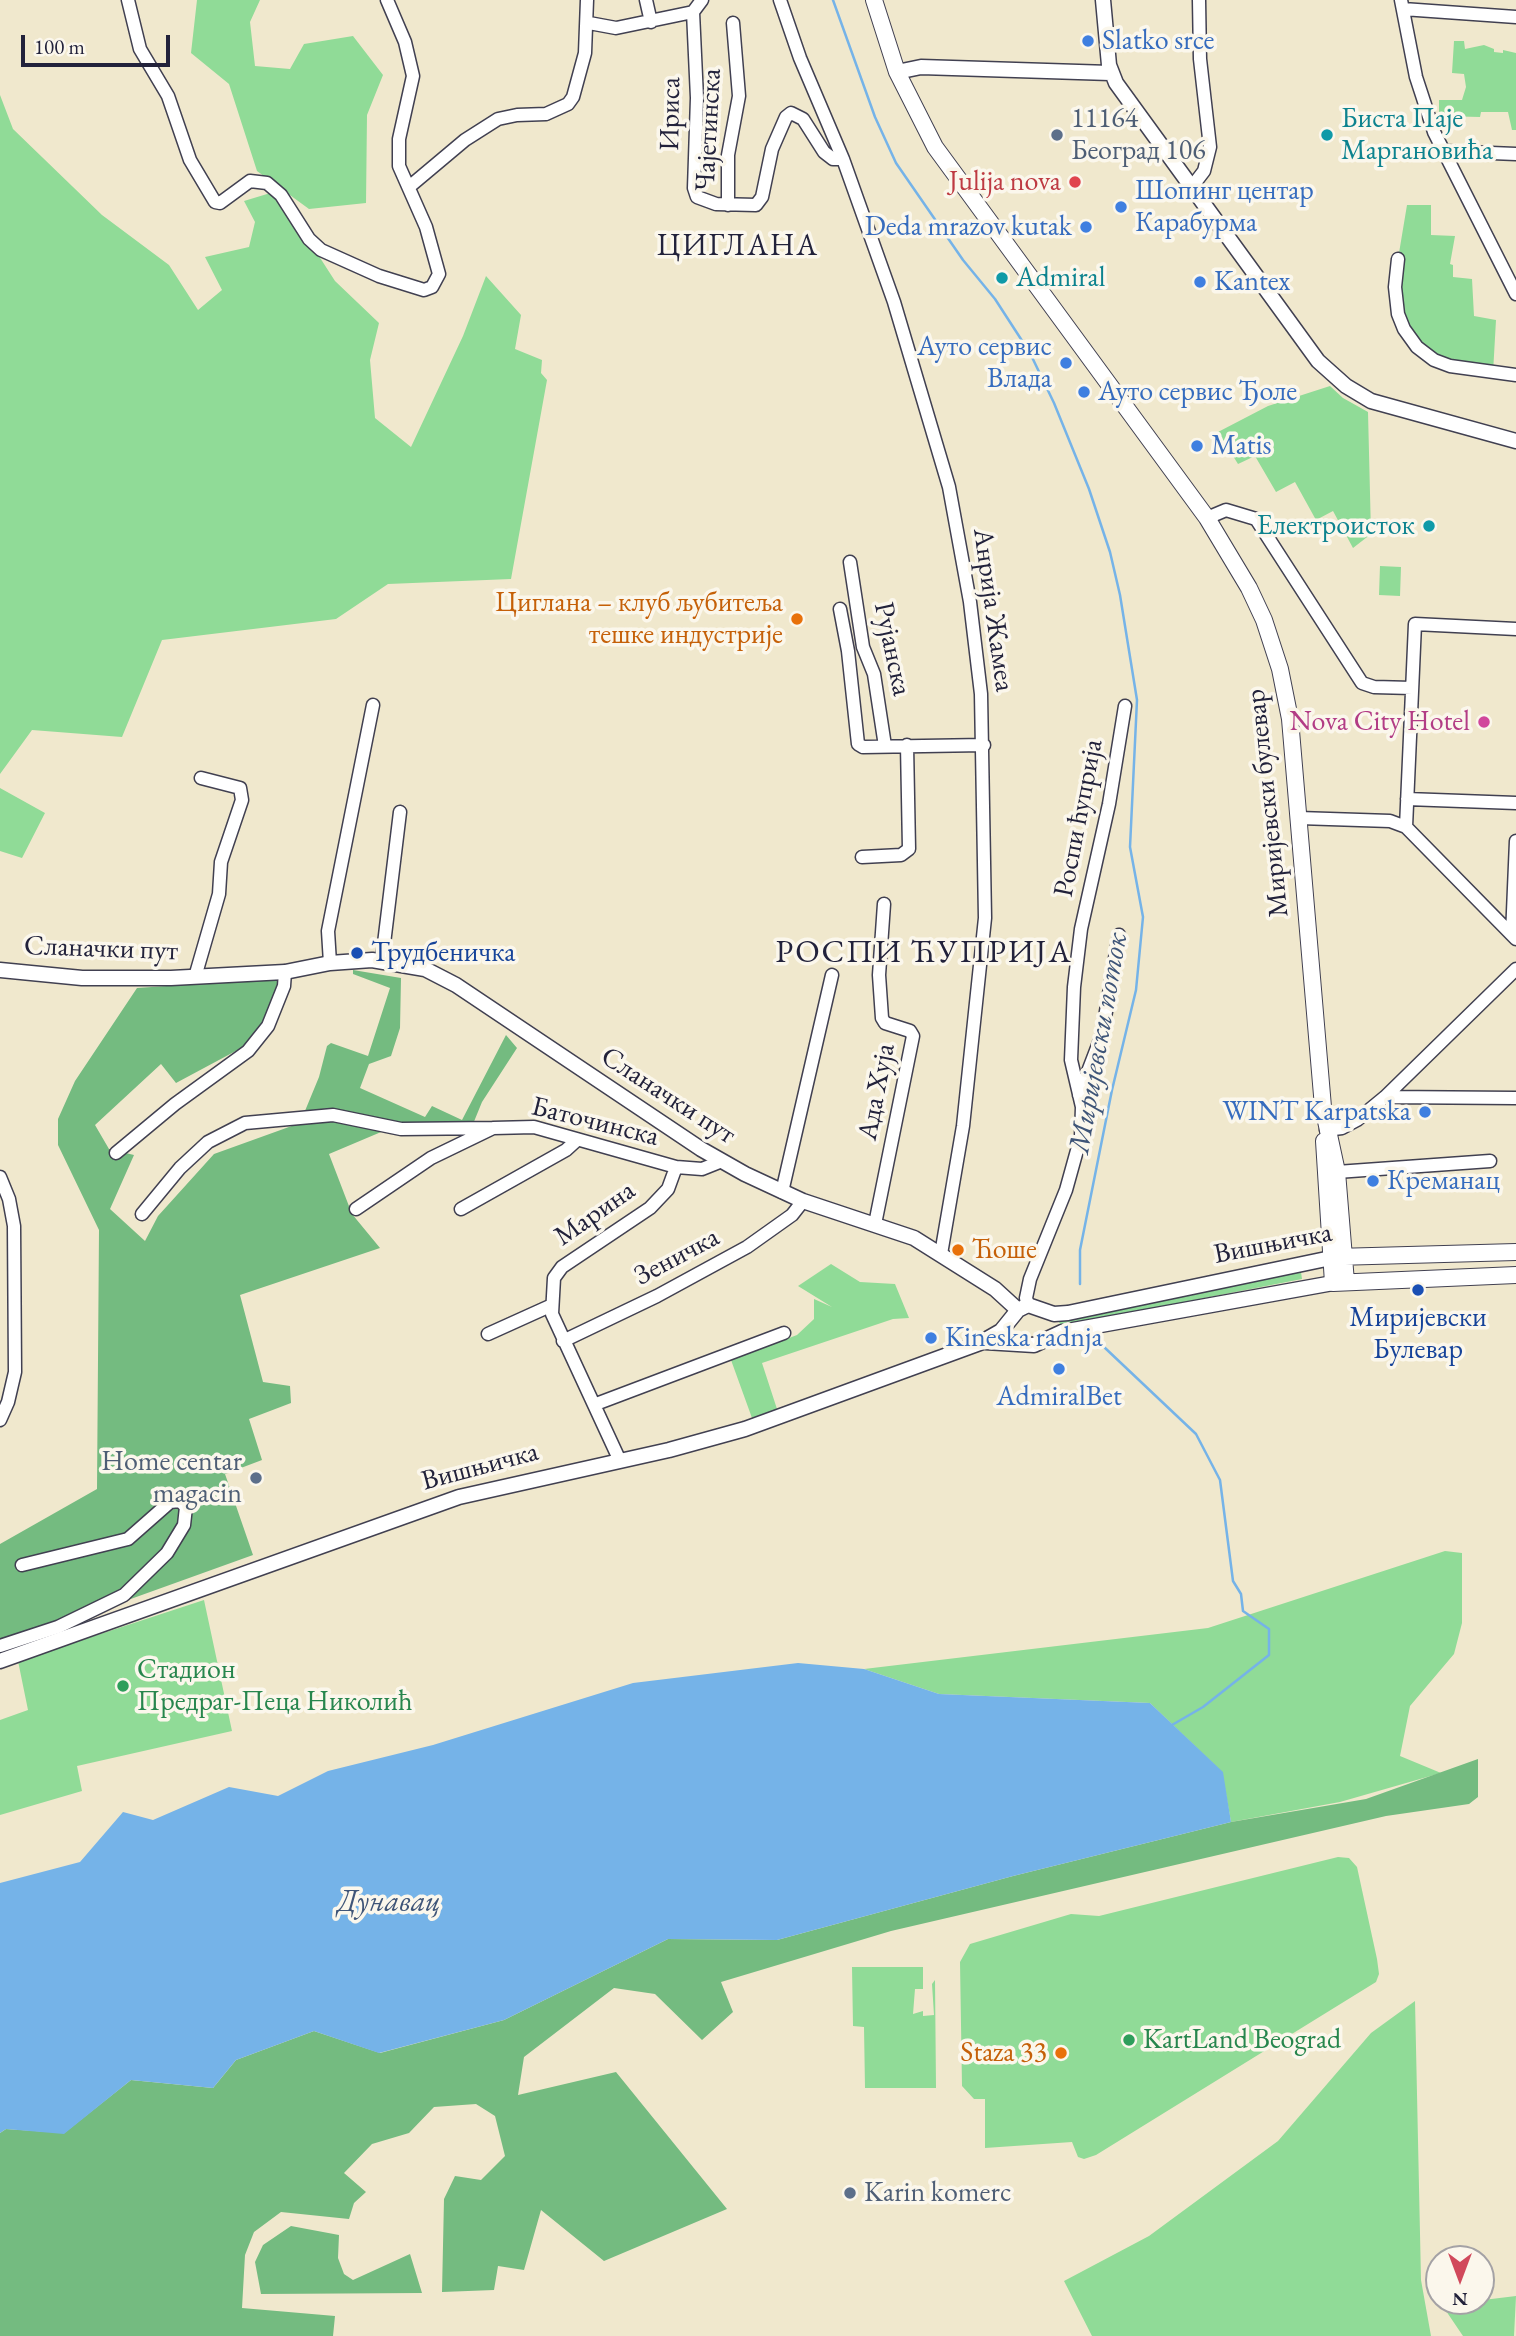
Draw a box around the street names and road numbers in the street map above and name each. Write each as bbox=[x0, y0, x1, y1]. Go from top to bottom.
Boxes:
street label: Чајетинска bbox=[689, 68, 729, 192]
street label: Ириса bbox=[654, 77, 688, 151]
street label: Анрија Жамеа bbox=[965, 526, 1021, 694]
street label: Рујанска bbox=[866, 599, 918, 699]
street label: Миријевски булевар bbox=[1239, 687, 1297, 919]
street label: Роспи ћуприја bbox=[1047, 736, 1111, 900]
street label: Сланачки пут bbox=[24, 930, 178, 968]
street label: Сланачки пут bbox=[594, 1040, 742, 1152]
street label: Ада Хуја bbox=[851, 1041, 903, 1143]
street label: Баточинска bbox=[528, 1090, 662, 1154]
street label: Марина bbox=[548, 1174, 642, 1254]
street label: Вишњичка bbox=[1211, 1216, 1335, 1272]
street label: Зеничка bbox=[629, 1221, 725, 1293]
street label: Вишњичка bbox=[418, 1435, 542, 1499]

